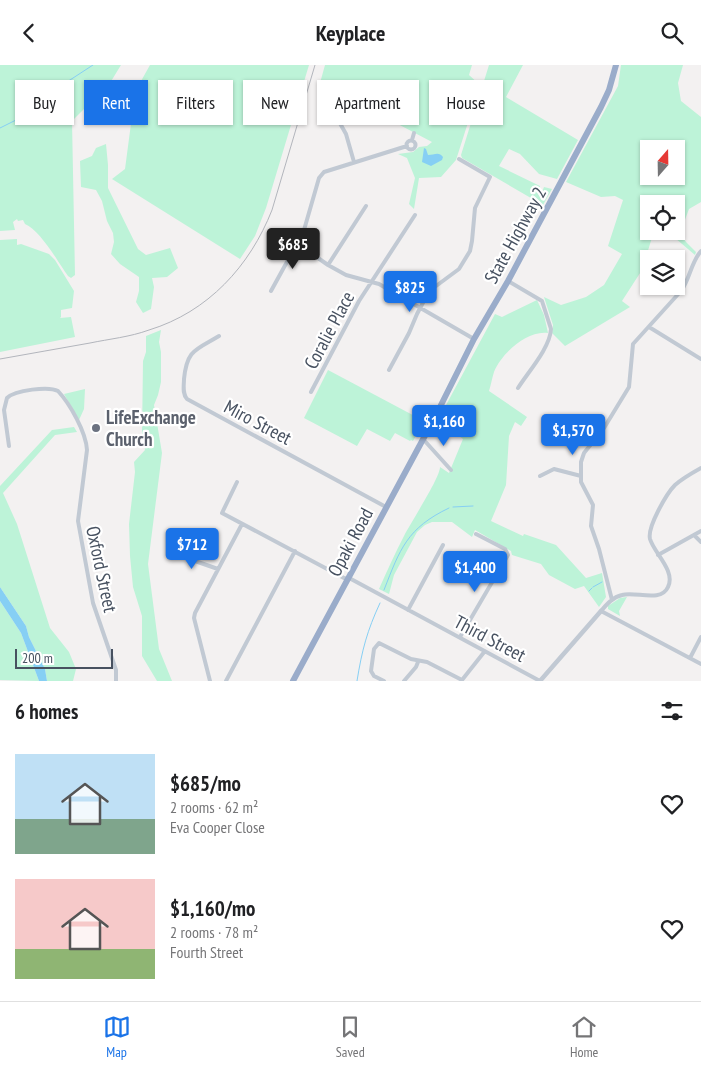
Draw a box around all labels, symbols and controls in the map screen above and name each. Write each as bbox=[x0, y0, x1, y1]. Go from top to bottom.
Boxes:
icon: back bbox=[15, 19, 43, 47]
text: Keyplace bbox=[316, 19, 385, 47]
icon: search bbox=[658, 19, 686, 47]
chip: Buy bbox=[15, 80, 74, 125]
chip: Rent bbox=[84, 80, 148, 125]
chip: Filters bbox=[158, 80, 233, 125]
chip: New bbox=[243, 80, 307, 125]
chip: Apartment bbox=[317, 80, 419, 125]
chip: House bbox=[429, 80, 503, 125]
north arrow bbox=[640, 140, 685, 185]
map controls bbox=[640, 140, 685, 295]
street label: State Highway 2 bbox=[479, 182, 551, 288]
button: locate bbox=[640, 195, 685, 240]
pin: $685 bbox=[263, 227, 323, 270]
text: $685 bbox=[278, 234, 308, 254]
button: layers bbox=[640, 250, 685, 295]
pin: $825 bbox=[380, 271, 440, 313]
text: $825 bbox=[395, 277, 425, 297]
street label: Coralie Place bbox=[299, 287, 359, 373]
street label: Miro Street bbox=[220, 394, 297, 450]
place label: LifeExchange Church bbox=[106, 405, 196, 451]
pin: $1,160 bbox=[403, 405, 485, 447]
text: $1,160 bbox=[423, 411, 465, 431]
pin: $1,570 bbox=[532, 413, 614, 456]
text: $1,570 bbox=[552, 420, 594, 440]
marker: LifeExchange Church bbox=[90, 422, 102, 434]
street label: Opaki Road bbox=[322, 504, 378, 580]
street label: Oxford Street bbox=[81, 524, 123, 615]
pin: $712 bbox=[162, 527, 222, 570]
text: $712 bbox=[177, 534, 207, 554]
pin: $1,400 bbox=[434, 551, 516, 593]
text: $1,400 bbox=[454, 557, 496, 577]
street label: Third Street bbox=[450, 609, 531, 667]
scale bar bbox=[15, 646, 112, 669]
text: 200 m bbox=[22, 649, 53, 667]
icon: filters bbox=[658, 697, 686, 725]
text: 6 homes bbox=[15, 698, 78, 725]
text: $685/mo bbox=[170, 770, 241, 797]
icon: home bbox=[55, 774, 115, 834]
icon: heart bbox=[658, 790, 686, 818]
text: 2 rooms · 62 m² bbox=[170, 797, 258, 817]
text: Eva Cooper Close bbox=[170, 817, 265, 837]
text: $1,160/mo bbox=[170, 895, 255, 922]
icon: home bbox=[55, 899, 115, 959]
icon: heart bbox=[658, 915, 686, 943]
text: 2 rooms · 78 m² bbox=[170, 922, 258, 942]
text: Fourth Street bbox=[170, 942, 243, 962]
tab: Map bbox=[103, 1013, 131, 1061]
tab: Saved bbox=[336, 1013, 365, 1061]
tab: Home bbox=[570, 1013, 598, 1061]

